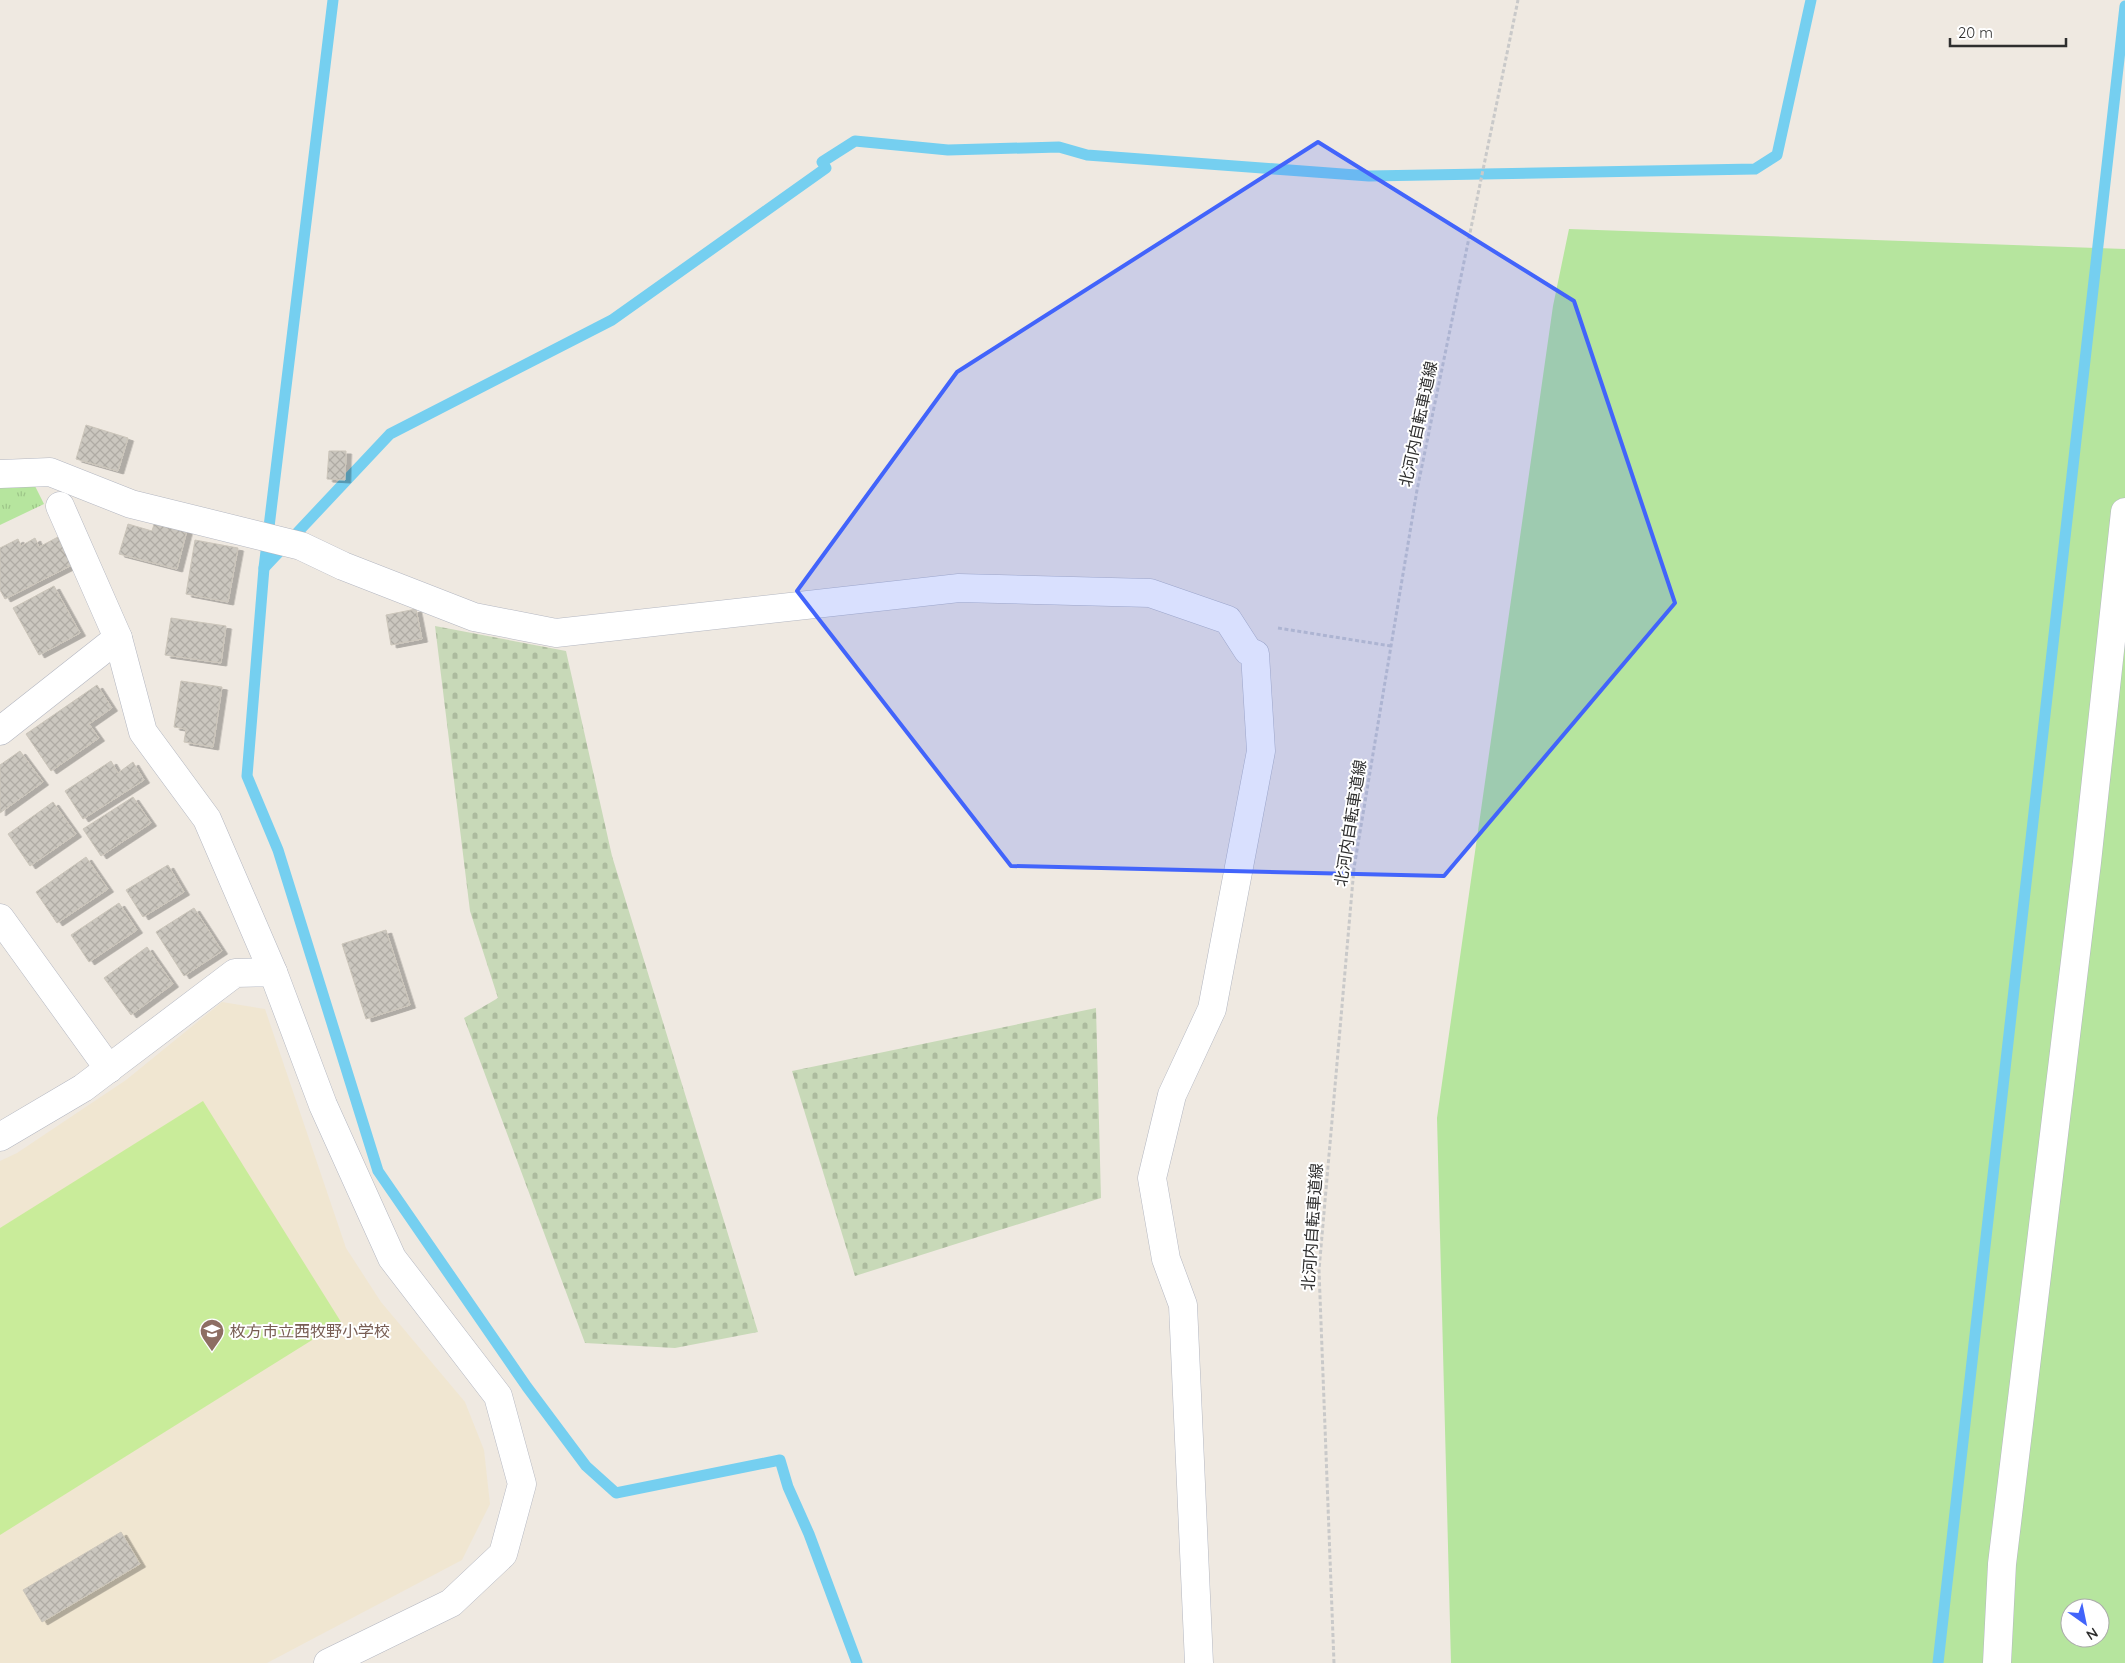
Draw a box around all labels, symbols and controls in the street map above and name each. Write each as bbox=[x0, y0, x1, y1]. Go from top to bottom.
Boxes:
scale bar bbox=[1950, 15, 2066, 47]
text: 20 m bbox=[1958, 23, 1993, 42]
street label: 北河内自転車道線 bbox=[1395, 359, 1441, 489]
street label: 北河内自転車道線 bbox=[1330, 758, 1370, 888]
street label: 北河内自転車道線 bbox=[1298, 1162, 1326, 1292]
school or university icon: 枚方市立西牧野小学校 bbox=[199, 1318, 225, 1352]
place label: 枚方市立西牧野小学校 bbox=[230, 1321, 390, 1341]
north arrow bbox=[2060, 1598, 2110, 1648]
text: N bbox=[2083, 1624, 2101, 1644]

